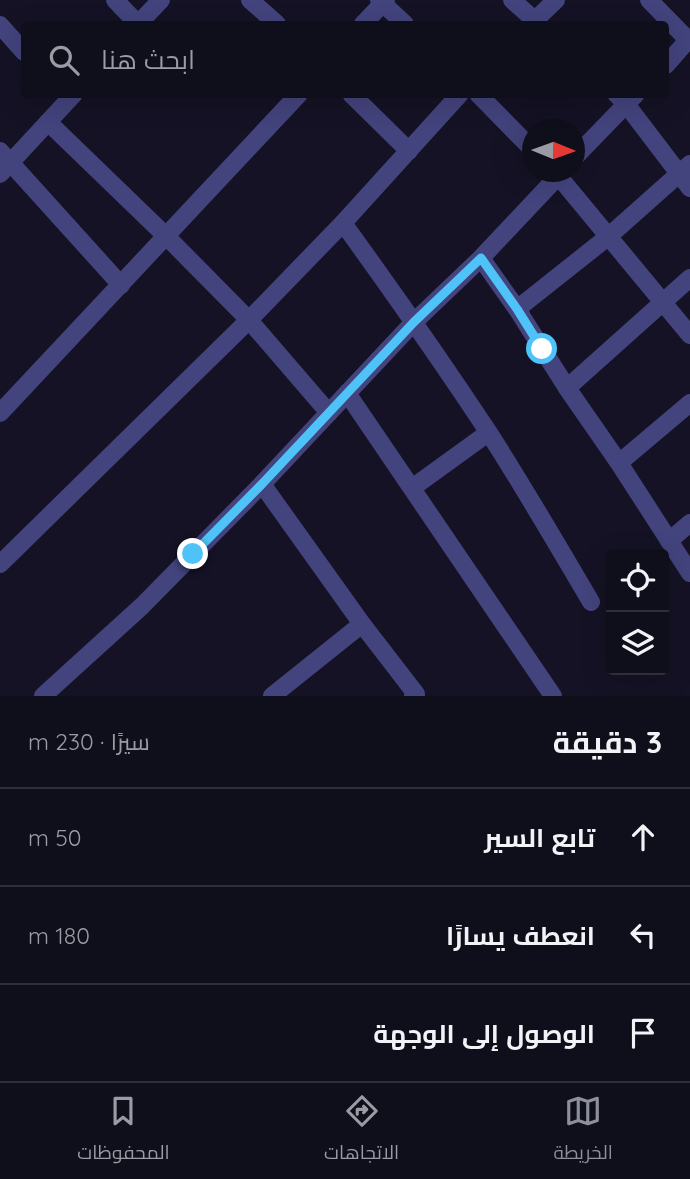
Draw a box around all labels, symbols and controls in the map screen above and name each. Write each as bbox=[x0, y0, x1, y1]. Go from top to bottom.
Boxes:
search box bbox=[21, 21, 669, 98]
icon: search bbox=[45, 41, 83, 79]
text: ابحث هنا bbox=[101, 43, 195, 76]
north arrow bbox=[522, 119, 585, 182]
route start bbox=[526, 333, 557, 364]
route end bbox=[177, 538, 208, 569]
map controls bbox=[606, 549, 669, 675]
button: locate bbox=[606, 549, 669, 612]
button: layers bbox=[606, 612, 669, 675]
text: 3 دقيقة bbox=[553, 723, 662, 761]
text: سيرًا · 230 m bbox=[28, 727, 150, 756]
icon: ahead bbox=[624, 818, 662, 856]
text: تابع السير bbox=[484, 821, 595, 854]
text: 50 m bbox=[28, 823, 82, 852]
icon: left bbox=[624, 916, 662, 954]
text: انعطف يسارًا bbox=[446, 919, 595, 952]
text: 180 m bbox=[28, 921, 90, 950]
icon: arrive bbox=[624, 1014, 662, 1052]
text: الوصول إلى الوجهة bbox=[373, 1017, 595, 1050]
tab: المحفوظات bbox=[77, 1092, 170, 1170]
tab: الاتجاهات bbox=[324, 1092, 399, 1170]
tab: الخريطة bbox=[554, 1092, 613, 1170]

